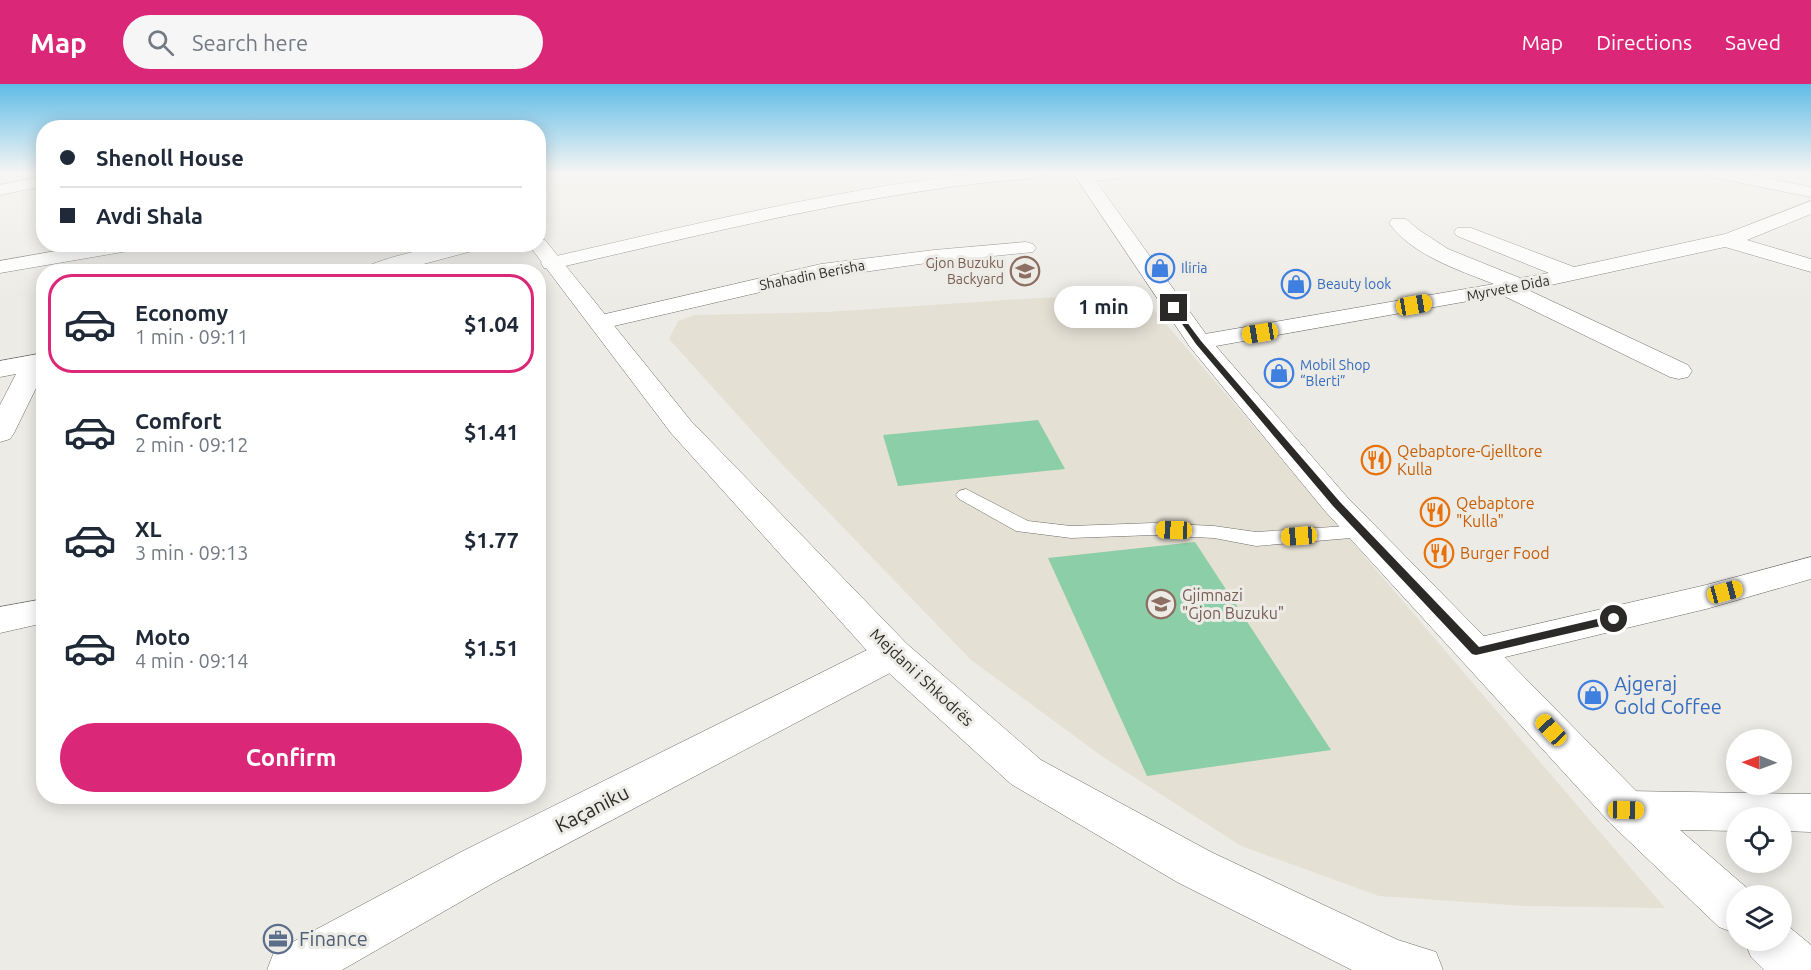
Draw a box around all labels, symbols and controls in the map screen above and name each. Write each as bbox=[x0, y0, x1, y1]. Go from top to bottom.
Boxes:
search box bbox=[123, 15, 543, 69]
icon: search bbox=[144, 26, 177, 59]
text: Map bbox=[30, 27, 87, 58]
text: Search here bbox=[192, 30, 308, 55]
text: Map bbox=[1522, 30, 1563, 54]
text: Directions bbox=[1596, 30, 1692, 54]
text: Saved bbox=[1725, 30, 1781, 54]
text: Shenoll House bbox=[96, 145, 244, 170]
text: Avdi Shala bbox=[96, 203, 203, 228]
shop icon: Iliria bbox=[1144, 252, 1176, 284]
place label: Gjon Buzuku Backyard bbox=[926, 255, 1004, 287]
school or university icon: Gjon Buzuku Backyard bbox=[1009, 255, 1041, 287]
street label: Shahadin Berisha bbox=[758, 257, 866, 293]
place label: Iliria bbox=[1181, 260, 1208, 276]
shop icon: Beauty look bbox=[1280, 268, 1312, 300]
street label: Myrvete Dida bbox=[1465, 272, 1551, 304]
place label: Beauty look bbox=[1317, 276, 1391, 292]
callout: 1 min bbox=[1054, 287, 1153, 329]
car bbox=[1395, 293, 1433, 317]
route end bbox=[1160, 294, 1187, 321]
text: 1 min bbox=[1078, 295, 1129, 318]
icon: car bbox=[63, 297, 117, 351]
text: Economy bbox=[135, 300, 228, 325]
text: $1.04 bbox=[464, 311, 519, 336]
car bbox=[1241, 321, 1279, 345]
text: 1 min · 09:11 bbox=[135, 325, 249, 348]
shop icon: Mobil Shop “Blerti” bbox=[1263, 357, 1295, 389]
place label: Mobil Shop “Blerti” bbox=[1300, 357, 1371, 389]
icon: car bbox=[63, 405, 117, 459]
text: Comfort bbox=[135, 408, 222, 433]
text: $1.41 bbox=[464, 419, 519, 444]
text: 2 min · 09:12 bbox=[135, 433, 249, 456]
place label: Qebaptore-Gjelltore Kulla bbox=[1397, 442, 1543, 478]
restaurant icon: Qebaptore-Gjelltore Kulla bbox=[1360, 444, 1392, 476]
place label: Qebaptore "Kulla" bbox=[1456, 494, 1535, 530]
restaurant icon: Qebaptore "Kulla" bbox=[1419, 496, 1451, 528]
icon: car bbox=[63, 513, 117, 567]
text: XL bbox=[135, 516, 162, 541]
car bbox=[1156, 520, 1192, 540]
car bbox=[1280, 526, 1318, 546]
text: $1.77 bbox=[464, 527, 519, 552]
restaurant icon: Burger Food bbox=[1423, 537, 1455, 569]
text: 3 min · 09:13 bbox=[135, 541, 249, 564]
place label: Burger Food bbox=[1460, 544, 1550, 562]
car bbox=[1705, 579, 1745, 605]
place label: Gjimnazi "Gjon Buzuku" bbox=[1182, 586, 1284, 622]
school or university icon: Gjimnazi "Gjon Buzuku" bbox=[1145, 588, 1177, 620]
route start bbox=[1600, 605, 1627, 632]
icon: car bbox=[63, 621, 117, 675]
text: Moto bbox=[135, 624, 190, 649]
street label: Mejdani i Shkodrës bbox=[867, 625, 977, 729]
text: $1.51 bbox=[464, 635, 519, 660]
text: 4 min · 09:14 bbox=[135, 649, 249, 672]
place label: Ajgeraj Gold Coffee bbox=[1614, 672, 1722, 718]
shop icon: Ajgeraj Gold Coffee bbox=[1577, 679, 1609, 711]
car bbox=[1532, 711, 1570, 749]
button: Confirm bbox=[60, 723, 522, 792]
north arrow bbox=[1726, 729, 1792, 795]
map controls bbox=[1726, 729, 1792, 951]
street label: Kaçaniku bbox=[551, 780, 633, 837]
car bbox=[1608, 801, 1644, 819]
button: locate bbox=[1726, 807, 1792, 873]
button: layers bbox=[1726, 885, 1792, 951]
office icon: Finance bbox=[262, 923, 294, 955]
place label: Finance bbox=[299, 927, 368, 950]

